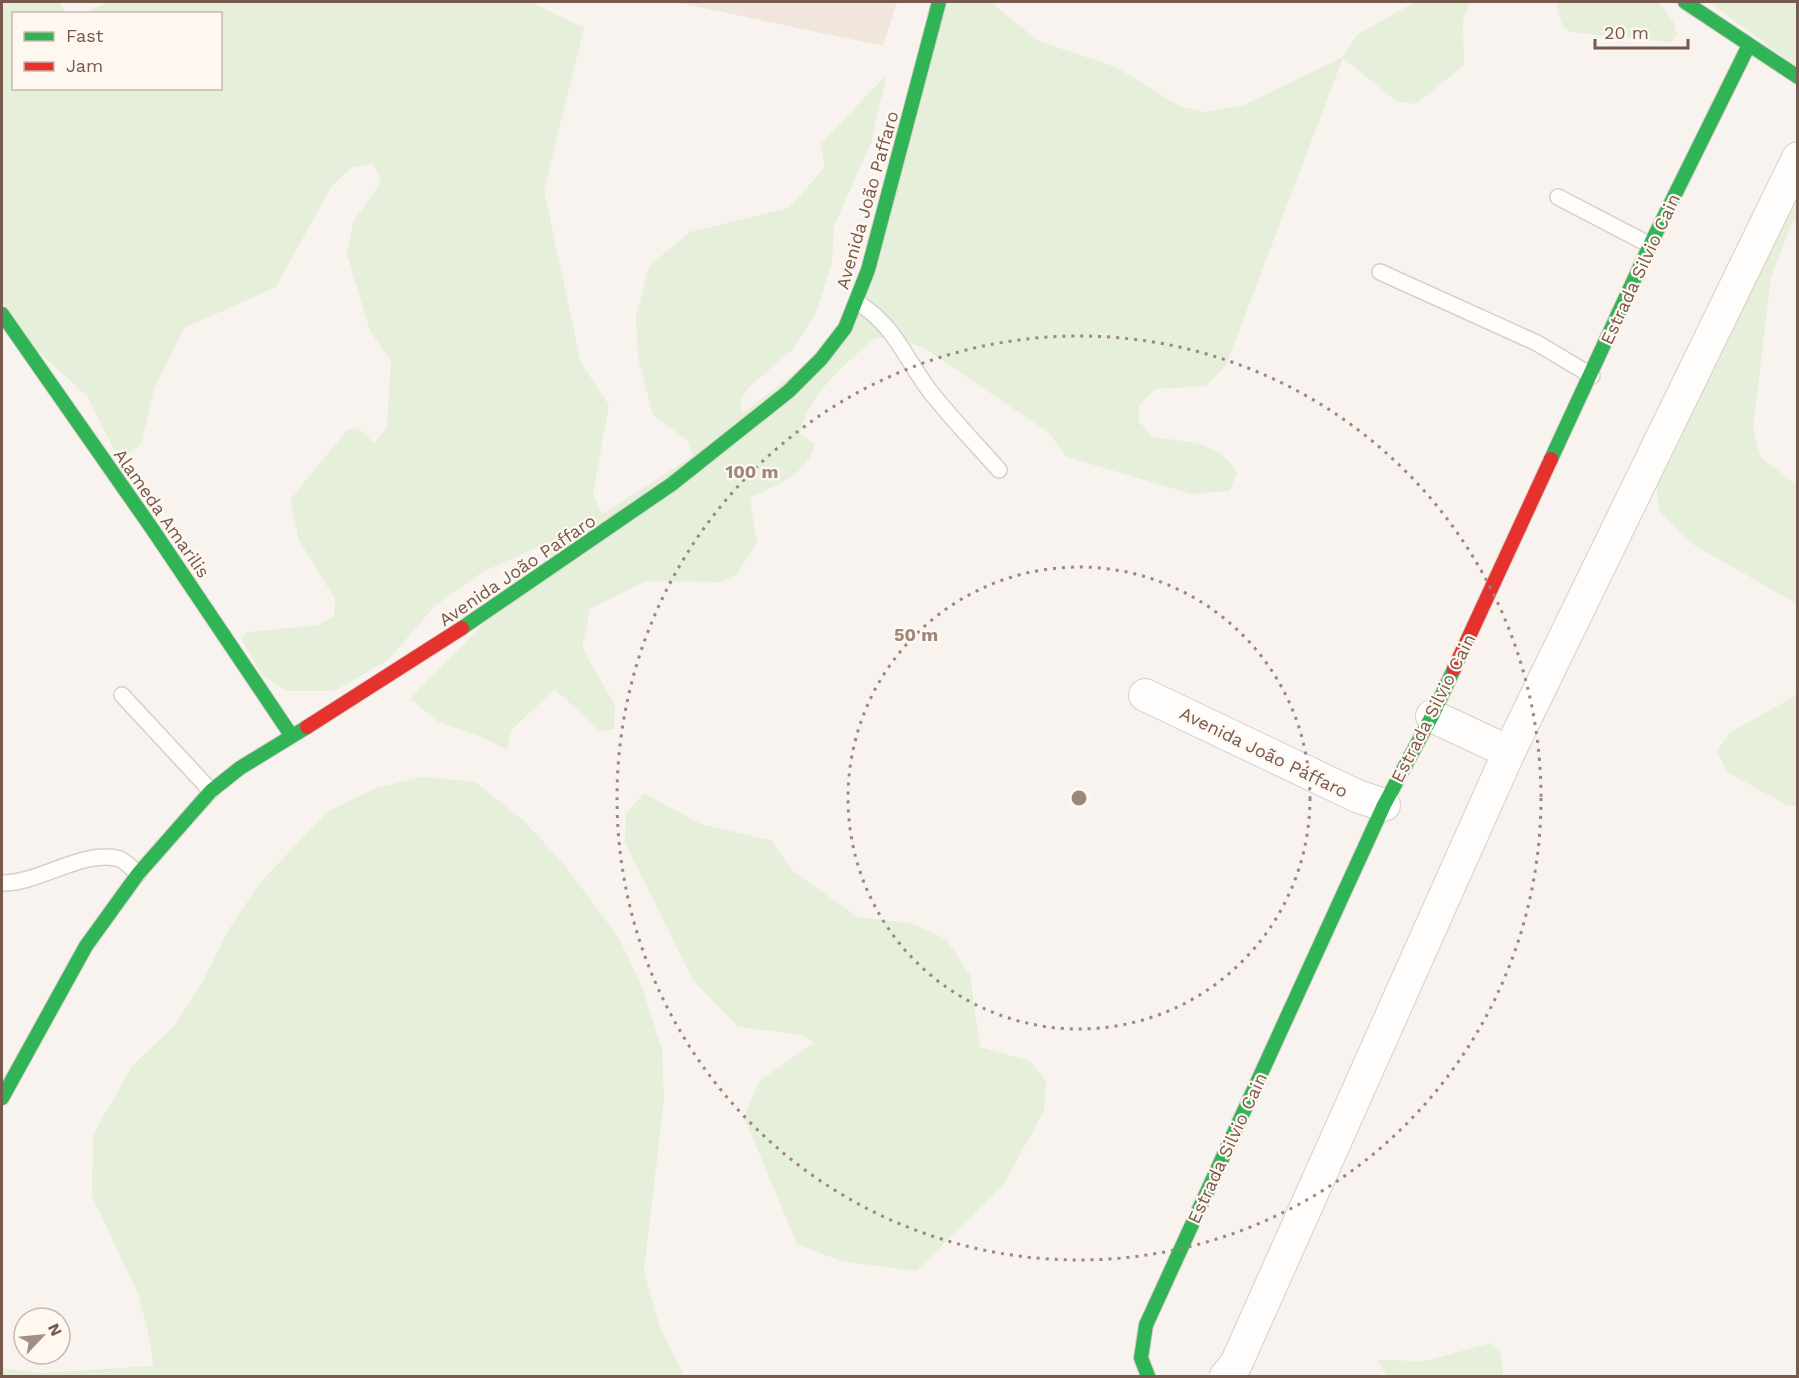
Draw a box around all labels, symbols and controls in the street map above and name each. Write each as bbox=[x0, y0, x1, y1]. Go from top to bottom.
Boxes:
legend bbox=[12, 12, 222, 90]
scale bar bbox=[1595, 12, 1688, 50]
text: 20 m bbox=[1604, 22, 1649, 43]
text: Fast bbox=[66, 25, 104, 46]
text: Jam bbox=[66, 55, 103, 76]
street label: Avenida João Paffaro bbox=[831, 108, 903, 292]
street label: Estrada Silvio Cain bbox=[1596, 190, 1684, 348]
street label: Alameda Amarilis bbox=[110, 444, 214, 582]
text: 100 m bbox=[725, 461, 779, 482]
street label: Avenida João Paffaro bbox=[435, 510, 599, 630]
text: 50 m bbox=[894, 624, 938, 645]
street label: Estrada Silvio Cain bbox=[1386, 630, 1480, 786]
street label: Avenida João Páffaro bbox=[1177, 702, 1351, 802]
centre of rings bbox=[1069, 788, 1089, 808]
street label: Estrada Silvio Cain bbox=[1183, 1069, 1271, 1227]
north arrow bbox=[12, 1306, 72, 1366]
text: N bbox=[44, 1320, 66, 1339]

